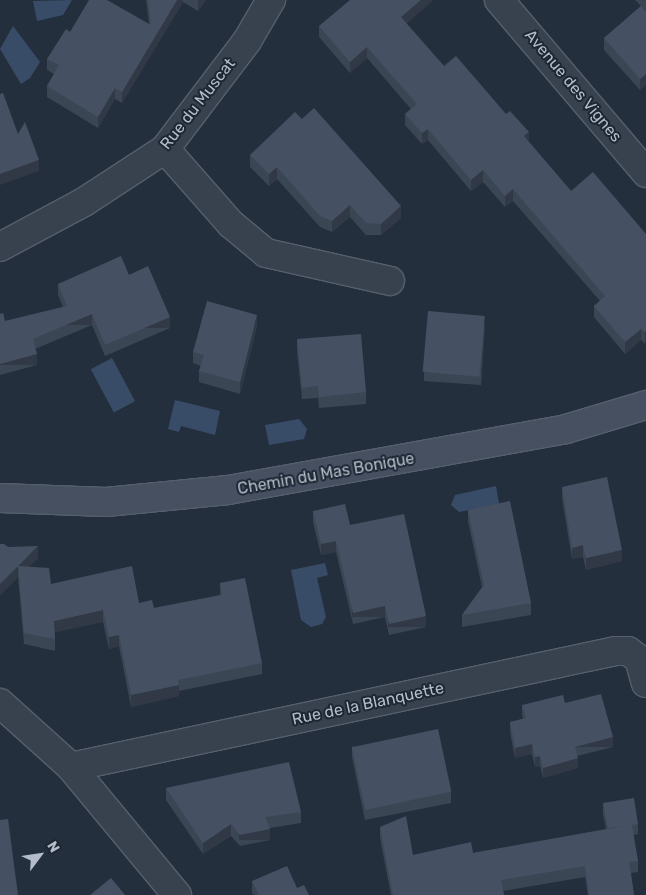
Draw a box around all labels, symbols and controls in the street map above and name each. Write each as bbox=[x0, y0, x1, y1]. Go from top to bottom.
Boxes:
street label: Avenue des Vignes bbox=[520, 26, 626, 146]
street label: Rue du Muscat bbox=[156, 55, 240, 153]
street label: Chemin du Mas Bonique bbox=[236, 449, 416, 499]
street label: Rue de la Blanquette bbox=[290, 679, 446, 729]
north arrow bbox=[15, 830, 65, 880]
text: N bbox=[43, 838, 63, 856]

